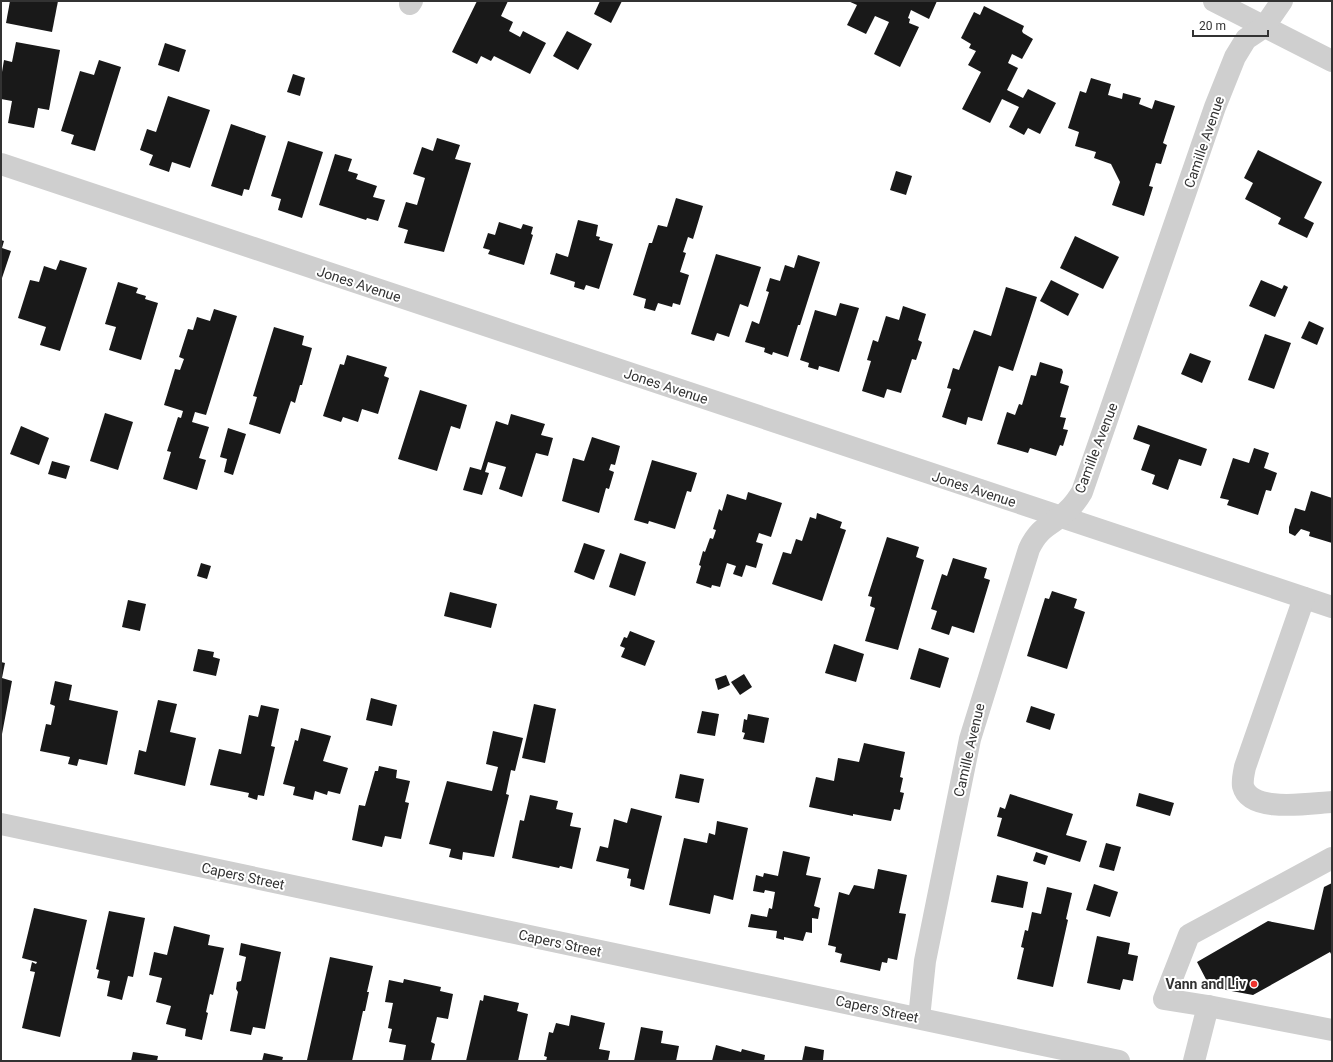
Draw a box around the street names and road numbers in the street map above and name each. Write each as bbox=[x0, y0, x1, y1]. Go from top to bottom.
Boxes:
street label: Camille Avenue bbox=[1181, 94, 1227, 190]
street label: Jones Avenue bbox=[315, 263, 403, 305]
street label: Jones Avenue bbox=[622, 365, 710, 407]
street label: Camille Avenue bbox=[1071, 400, 1121, 496]
street label: Jones Avenue bbox=[930, 468, 1018, 510]
street label: Camille Avenue bbox=[950, 701, 988, 799]
street label: Capers Street bbox=[200, 859, 286, 893]
street label: Capers Street bbox=[517, 926, 603, 960]
street label: Capers Street bbox=[834, 992, 920, 1026]

